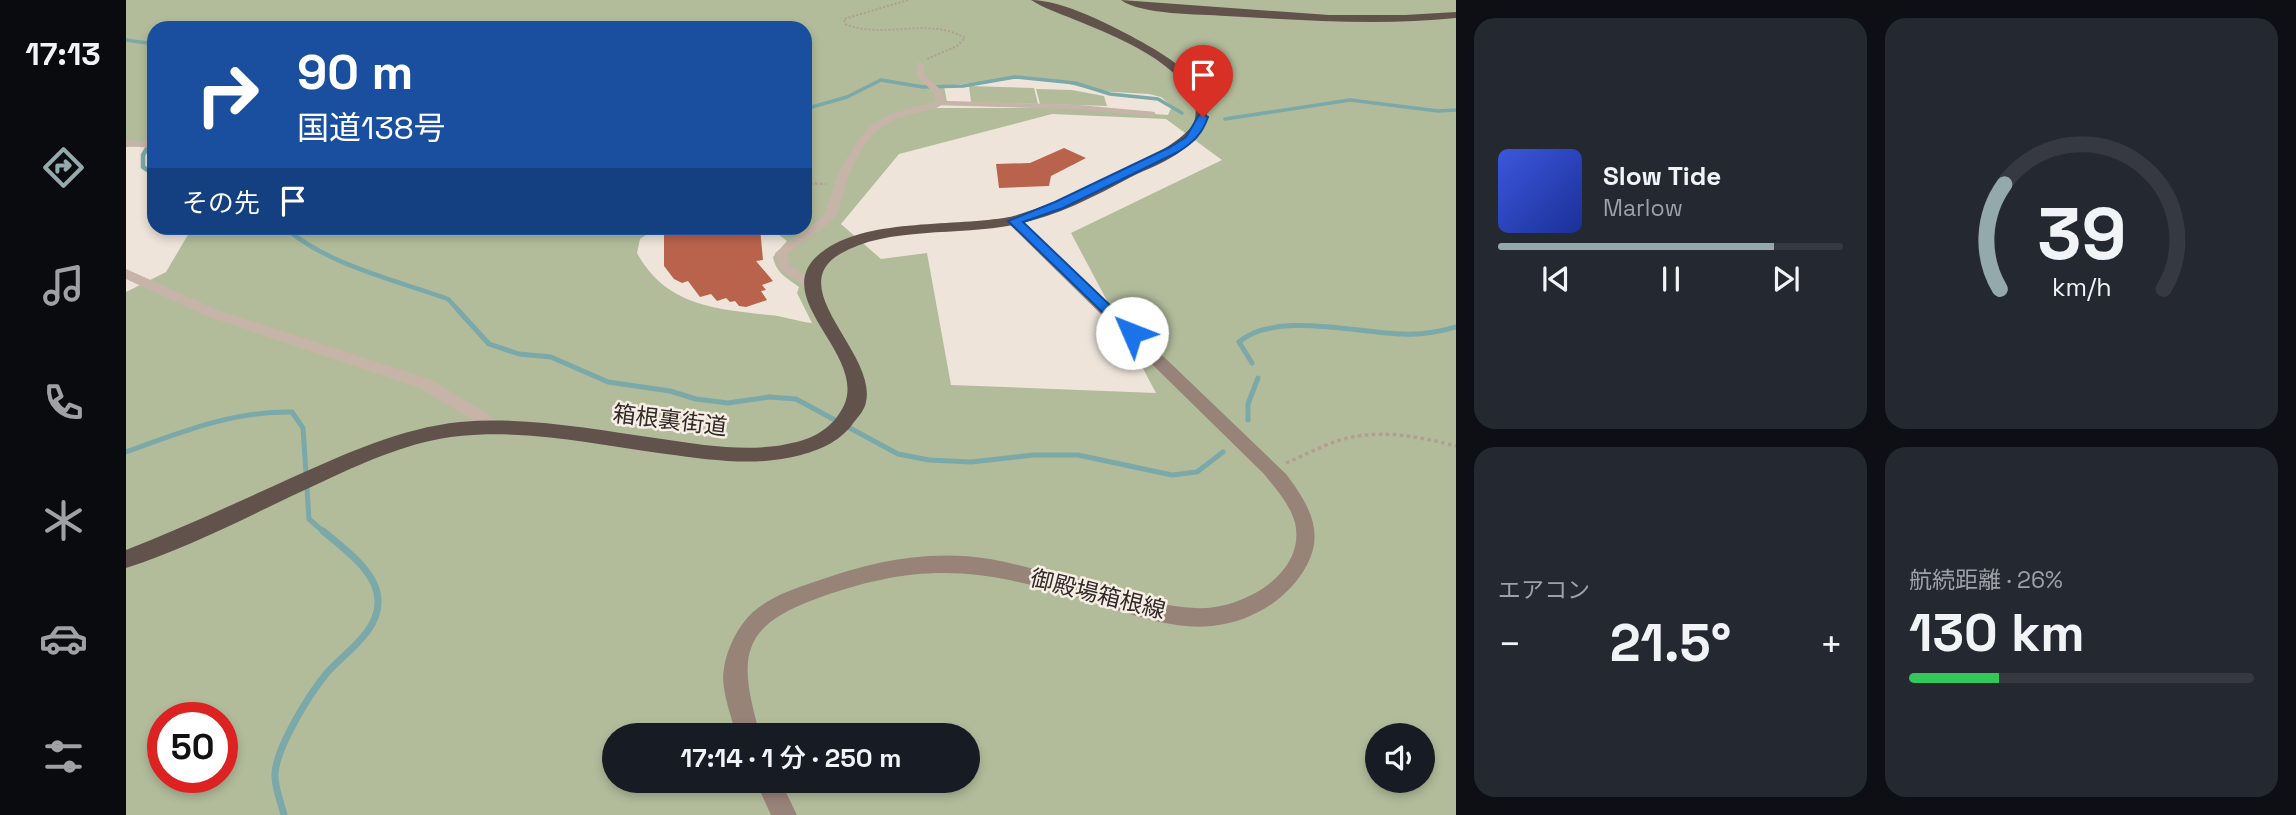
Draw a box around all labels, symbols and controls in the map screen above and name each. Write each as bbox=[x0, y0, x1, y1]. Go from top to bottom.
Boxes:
text: 17:13 bbox=[25, 34, 101, 74]
text: 90 m bbox=[297, 41, 413, 103]
pin bbox=[1173, 45, 1233, 117]
icon: right bbox=[182, 49, 273, 140]
icon: arrive bbox=[1184, 56, 1222, 94]
text: 国道138号 bbox=[297, 108, 446, 148]
icon: directions bbox=[39, 143, 88, 192]
text: Slow Tide bbox=[1603, 159, 1721, 193]
icon: arrive bbox=[274, 182, 312, 220]
text: その先 bbox=[182, 186, 260, 220]
text: 39 bbox=[2037, 188, 2126, 281]
text: Marlow bbox=[1603, 193, 1683, 223]
icon: previous bbox=[1537, 260, 1575, 298]
icon: pause bbox=[1652, 260, 1690, 298]
icon: next bbox=[1767, 260, 1805, 298]
icon: music bbox=[39, 261, 88, 310]
text: km/h bbox=[2052, 271, 2111, 303]
position arrow bbox=[1095, 296, 1169, 370]
icon: phone bbox=[39, 378, 88, 427]
street label: 箱根裏街道 bbox=[611, 398, 729, 442]
icon: climate bbox=[39, 496, 88, 545]
street label: 御殿場箱根線 bbox=[1027, 563, 1169, 625]
text: 航続距離 · 26% bbox=[1909, 565, 2063, 595]
text: エアコン bbox=[1498, 575, 1590, 605]
text: 130 km bbox=[1909, 600, 2085, 666]
text: 21.5° bbox=[1610, 610, 1731, 676]
icon: car bbox=[39, 614, 88, 663]
text: − bbox=[1498, 620, 1522, 668]
text: + bbox=[1819, 620, 1843, 668]
speed limit sign: 50 bbox=[147, 702, 238, 793]
map controls bbox=[1365, 723, 1435, 793]
button: sound bbox=[1365, 723, 1435, 793]
icon: filters bbox=[39, 732, 88, 781]
text: 17:14 · 1 分 · 250 m bbox=[680, 741, 902, 775]

